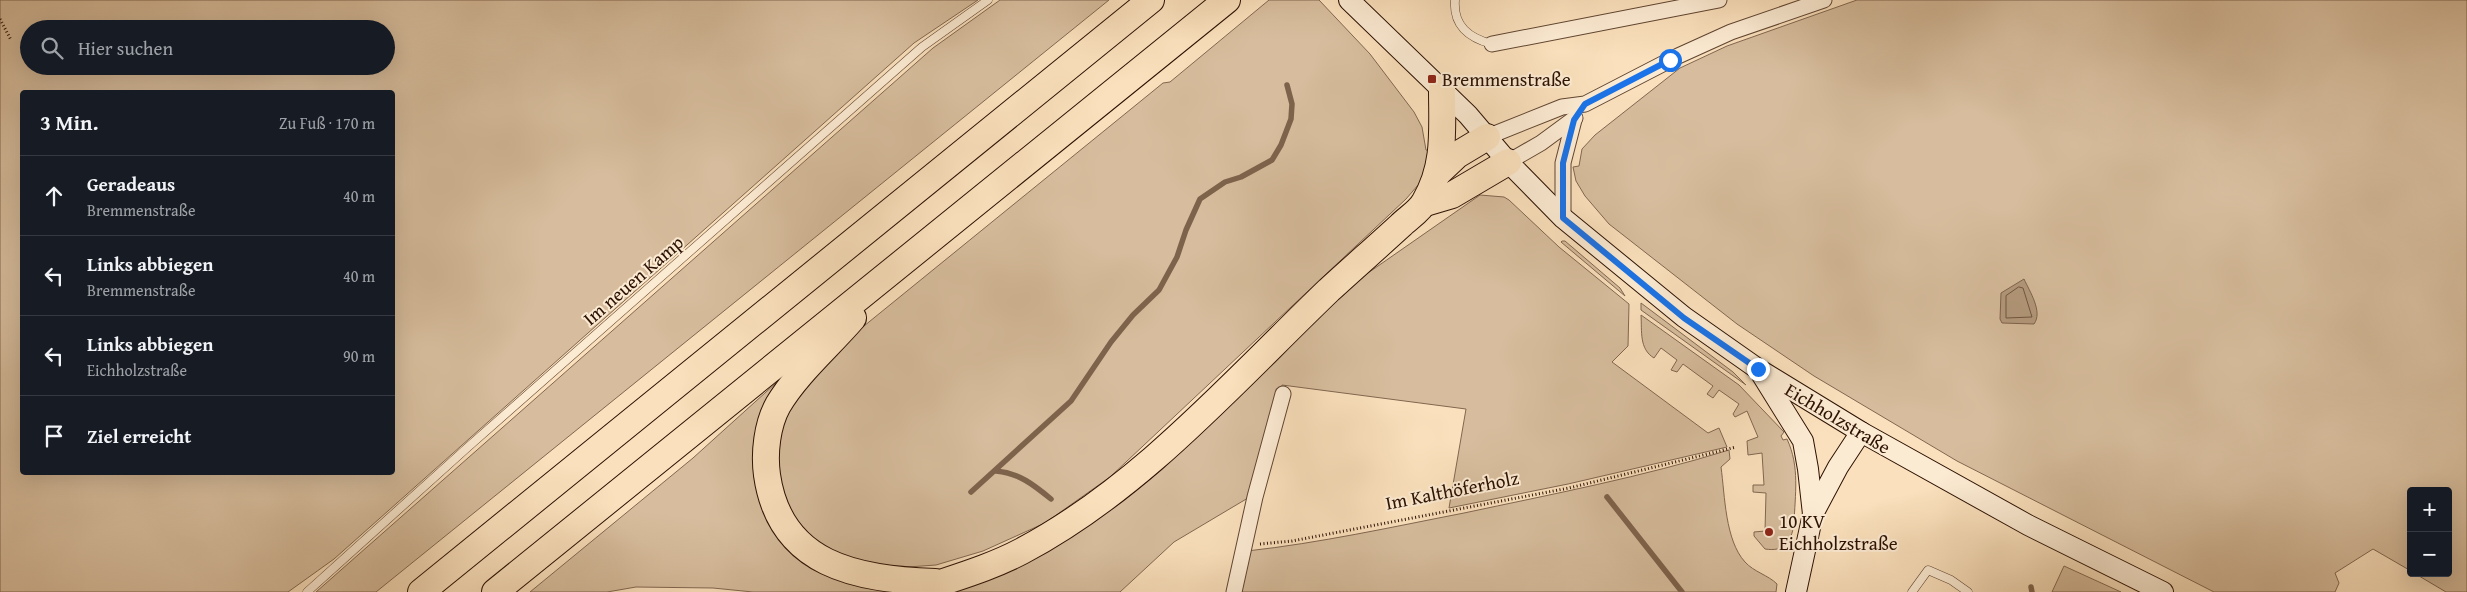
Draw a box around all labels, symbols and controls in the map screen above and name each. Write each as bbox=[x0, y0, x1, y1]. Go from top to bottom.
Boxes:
search box bbox=[20, 20, 395, 75]
icon: search bbox=[38, 34, 66, 62]
text: Hier suchen bbox=[78, 34, 173, 62]
route start bbox=[1659, 49, 1682, 72]
place label: Bremmenstraße bbox=[1442, 65, 1571, 93]
marker: Bremmenstraße bbox=[1426, 73, 1438, 85]
text: 3 Min. bbox=[40, 107, 98, 138]
text: Zu Fuß · 170 m bbox=[279, 111, 375, 135]
text: Geradeaus bbox=[87, 170, 175, 198]
icon: ahead bbox=[40, 182, 68, 210]
text: 40 m bbox=[343, 184, 375, 208]
text: Bremmenstraße bbox=[87, 198, 195, 222]
street label: Im neuen Kamp bbox=[577, 228, 689, 332]
text: Links abbiegen bbox=[87, 250, 213, 278]
icon: left bbox=[40, 262, 68, 290]
text: 40 m bbox=[343, 264, 375, 288]
text: Bremmenstraße bbox=[87, 278, 195, 302]
text: Links abbiegen bbox=[87, 330, 213, 358]
icon: left bbox=[40, 342, 68, 370]
text: 90 m bbox=[343, 344, 375, 368]
text: Eichholzstraße bbox=[87, 358, 187, 382]
route end bbox=[1747, 358, 1770, 381]
street label: Eichholzstraße bbox=[1780, 375, 1896, 461]
icon: arrive bbox=[40, 422, 68, 450]
text: Ziel erreicht bbox=[87, 422, 191, 450]
street label: Im Kalthöferholz bbox=[1383, 463, 1521, 517]
map controls bbox=[2407, 487, 2452, 577]
button: + bbox=[2407, 487, 2452, 532]
place label: 10 KV Eichholzstraße bbox=[1779, 507, 1898, 557]
marker: 10 KV Eichholzstraße bbox=[1763, 526, 1775, 538]
button: − bbox=[2407, 532, 2452, 577]

